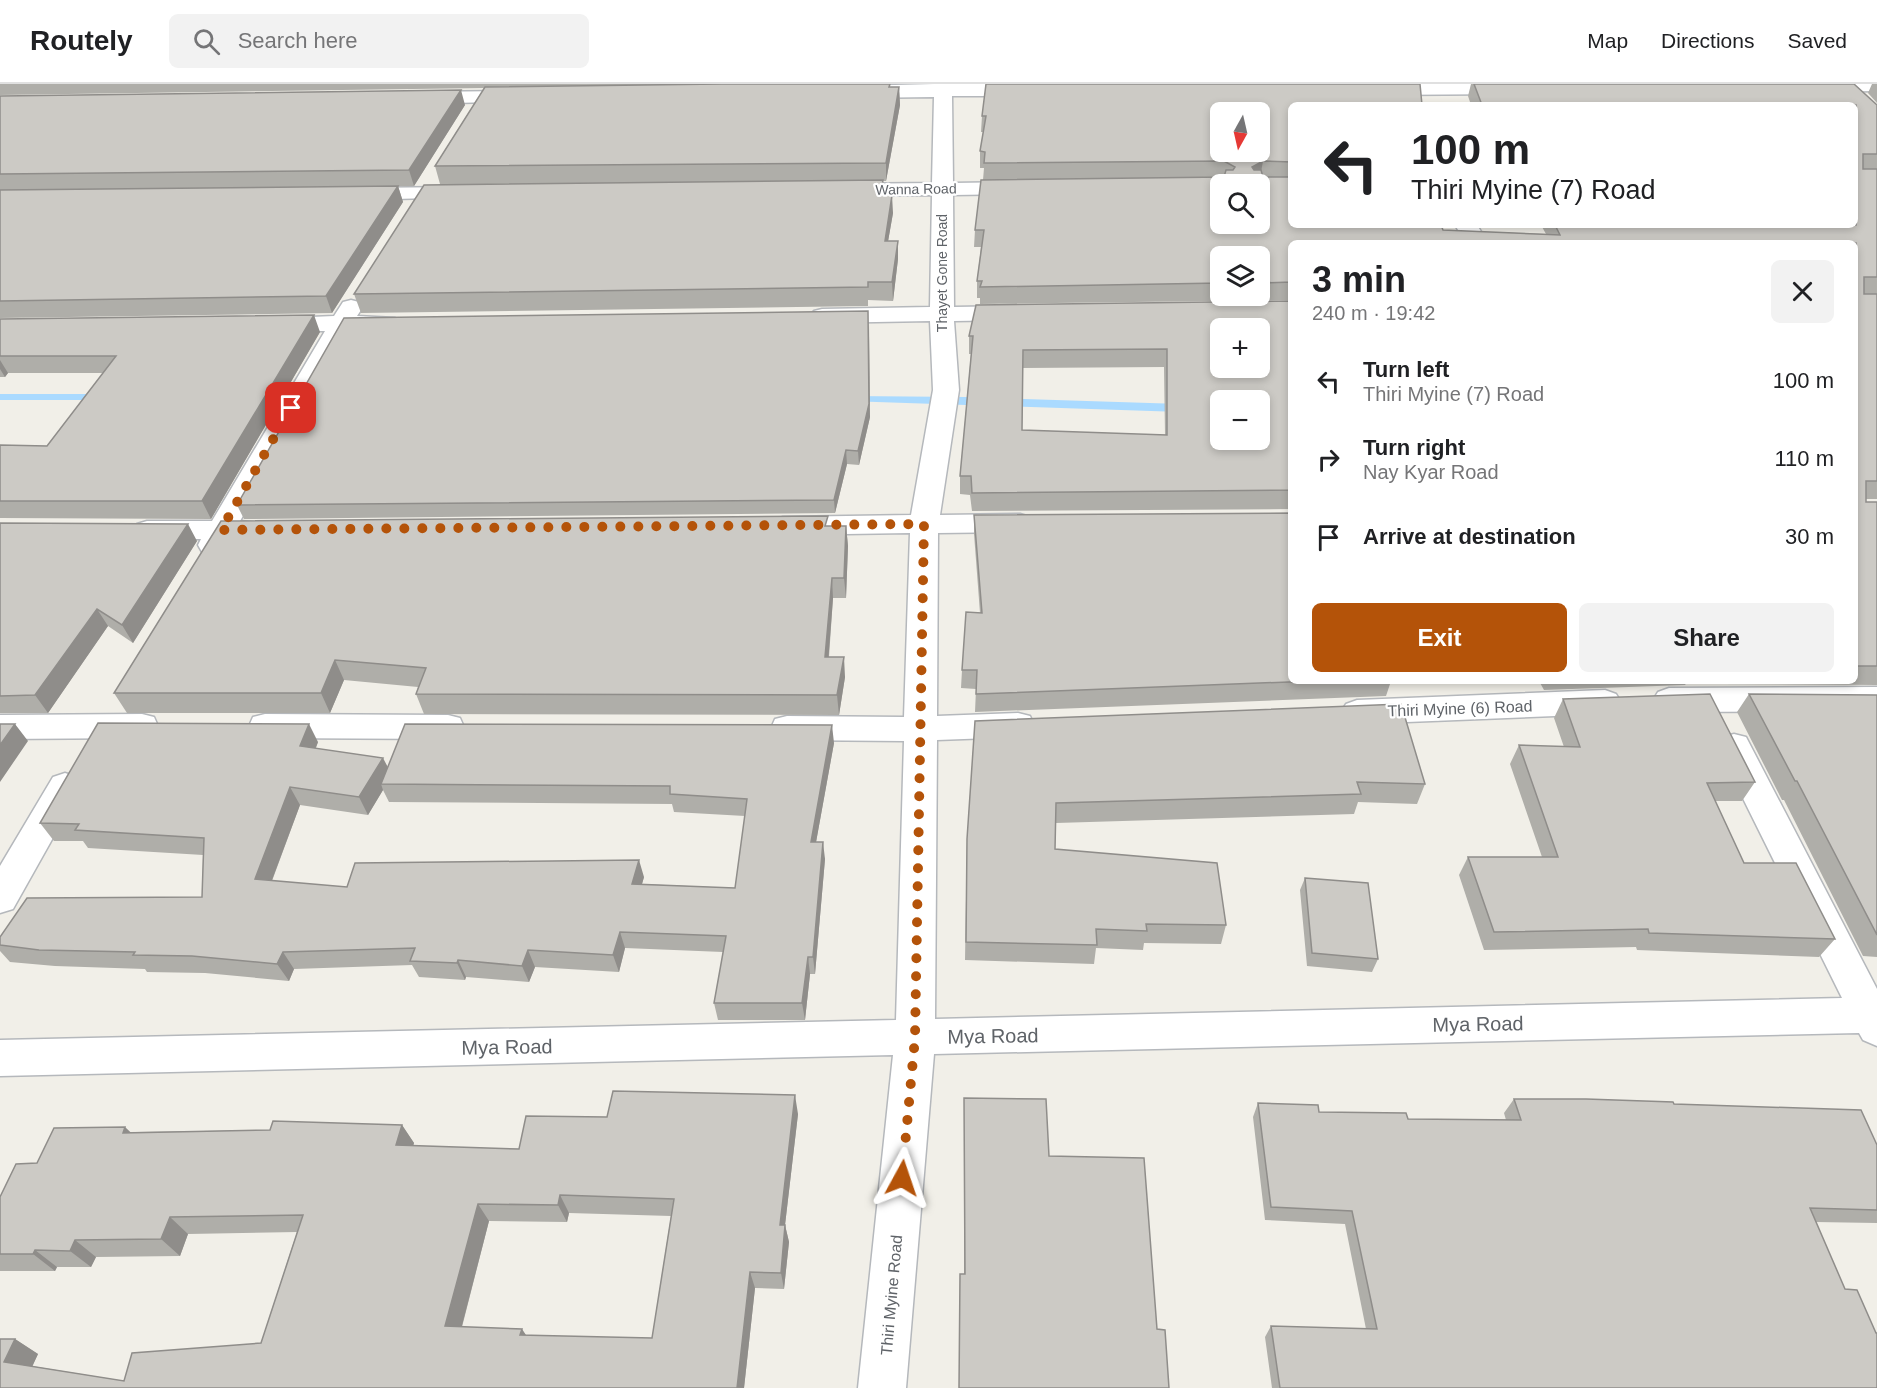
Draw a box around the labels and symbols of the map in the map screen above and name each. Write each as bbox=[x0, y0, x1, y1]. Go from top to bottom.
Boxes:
north arrow bbox=[1210, 102, 1270, 162]
street label: Wanna Road bbox=[875, 180, 957, 198]
street label: Thayet Gone Road bbox=[934, 214, 950, 332]
pin bbox=[265, 382, 316, 433]
street label: Thiri Myine (6) Road bbox=[1387, 697, 1533, 720]
street label: Mya Road bbox=[1432, 1012, 1524, 1036]
street label: Mya Road bbox=[947, 1024, 1039, 1048]
street label: Mya Road bbox=[461, 1035, 553, 1059]
position arrow bbox=[870, 1146, 934, 1210]
street label: Thiri Myine Road bbox=[878, 1234, 905, 1356]

